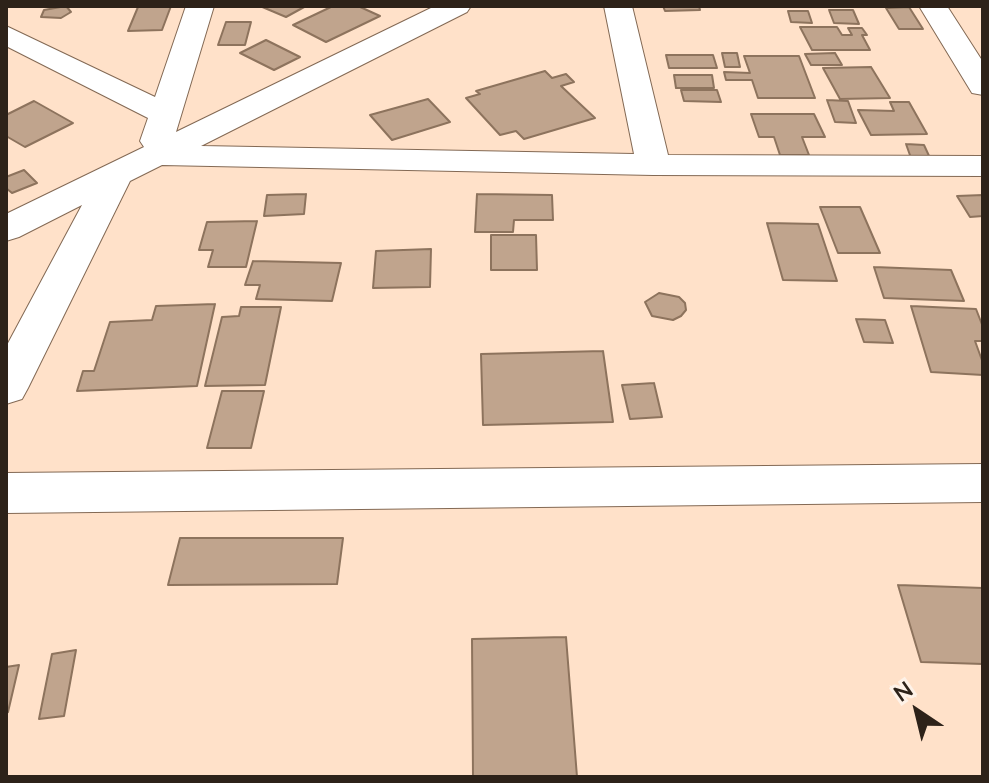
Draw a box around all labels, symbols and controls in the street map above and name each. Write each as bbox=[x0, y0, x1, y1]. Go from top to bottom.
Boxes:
north arrow bbox=[877, 671, 957, 751]
text: N bbox=[888, 675, 918, 707]

